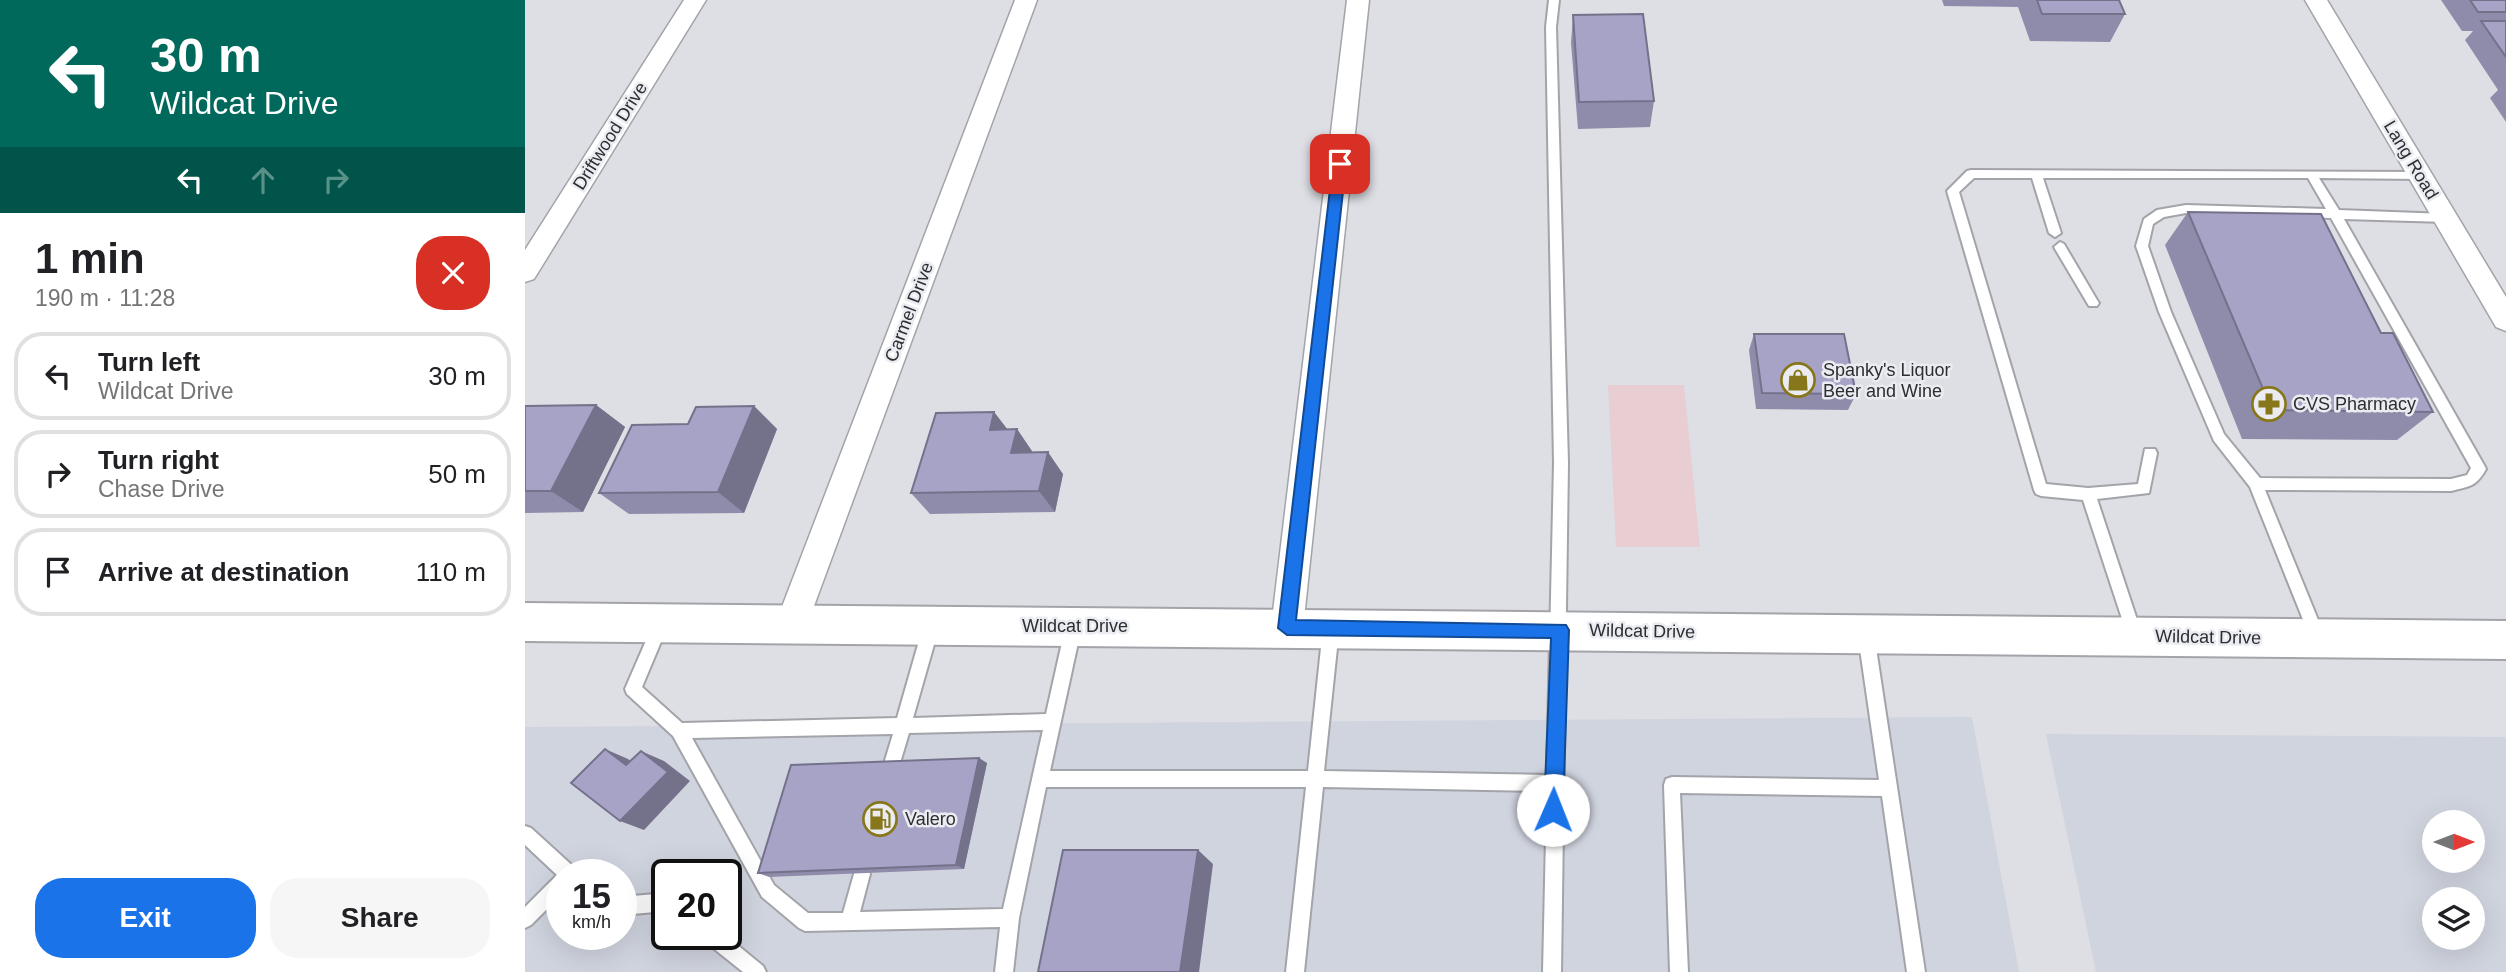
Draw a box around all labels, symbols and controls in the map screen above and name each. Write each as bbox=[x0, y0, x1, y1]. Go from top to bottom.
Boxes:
icon: left bbox=[35, 28, 126, 119]
text: 30 m bbox=[150, 28, 262, 82]
street label: Driftwood Drive bbox=[569, 79, 651, 193]
text: Wildcat Drive bbox=[150, 85, 338, 121]
street label: Lang Road bbox=[2380, 117, 2442, 203]
pin bbox=[1310, 134, 1370, 194]
icon: arrive bbox=[1321, 145, 1359, 183]
icon: left bbox=[171, 161, 209, 199]
icon: ahead bbox=[244, 161, 282, 199]
icon: right bbox=[317, 161, 355, 199]
text: 1 min bbox=[35, 235, 145, 282]
button: close bbox=[416, 236, 490, 310]
street label: Carmel Drive bbox=[881, 259, 937, 365]
text: 190 m · 11:28 bbox=[35, 285, 175, 311]
text: Turn left bbox=[98, 347, 200, 377]
icon: left bbox=[39, 357, 77, 395]
place label: Spanky's Liquor Beer and Wine bbox=[1823, 360, 1951, 401]
text: 30 m bbox=[428, 361, 486, 391]
shop icon: Spanky's Liquor Beer and Wine bbox=[1779, 361, 1817, 399]
text: Wildcat Drive bbox=[98, 378, 233, 404]
pharmacy icon: CVS Pharmacy bbox=[2250, 385, 2288, 423]
place label: CVS Pharmacy bbox=[2293, 394, 2416, 414]
text: Turn right bbox=[98, 445, 219, 475]
icon: right bbox=[39, 455, 77, 493]
text: 50 m bbox=[428, 459, 486, 489]
text: Chase Drive bbox=[98, 476, 225, 502]
icon: arrive bbox=[39, 553, 77, 591]
text: Arrive at destination bbox=[98, 557, 349, 587]
text: 110 m bbox=[416, 557, 486, 587]
street label: Wildcat Drive bbox=[1022, 616, 1128, 636]
street label: Wildcat Drive bbox=[1589, 620, 1695, 642]
street label: Wildcat Drive bbox=[2155, 626, 2261, 648]
position arrow bbox=[1516, 773, 1590, 847]
fuel station icon: Valero bbox=[861, 800, 899, 838]
place label: Valero bbox=[905, 809, 956, 829]
north arrow bbox=[2422, 810, 2485, 873]
map controls bbox=[2422, 810, 2485, 950]
speed limit sign: 20 bbox=[651, 859, 742, 950]
text: 15 bbox=[572, 876, 611, 915]
button: Exit bbox=[35, 878, 256, 958]
button: Share bbox=[270, 878, 490, 958]
button: layers bbox=[2422, 887, 2485, 950]
text: km/h bbox=[572, 912, 611, 932]

